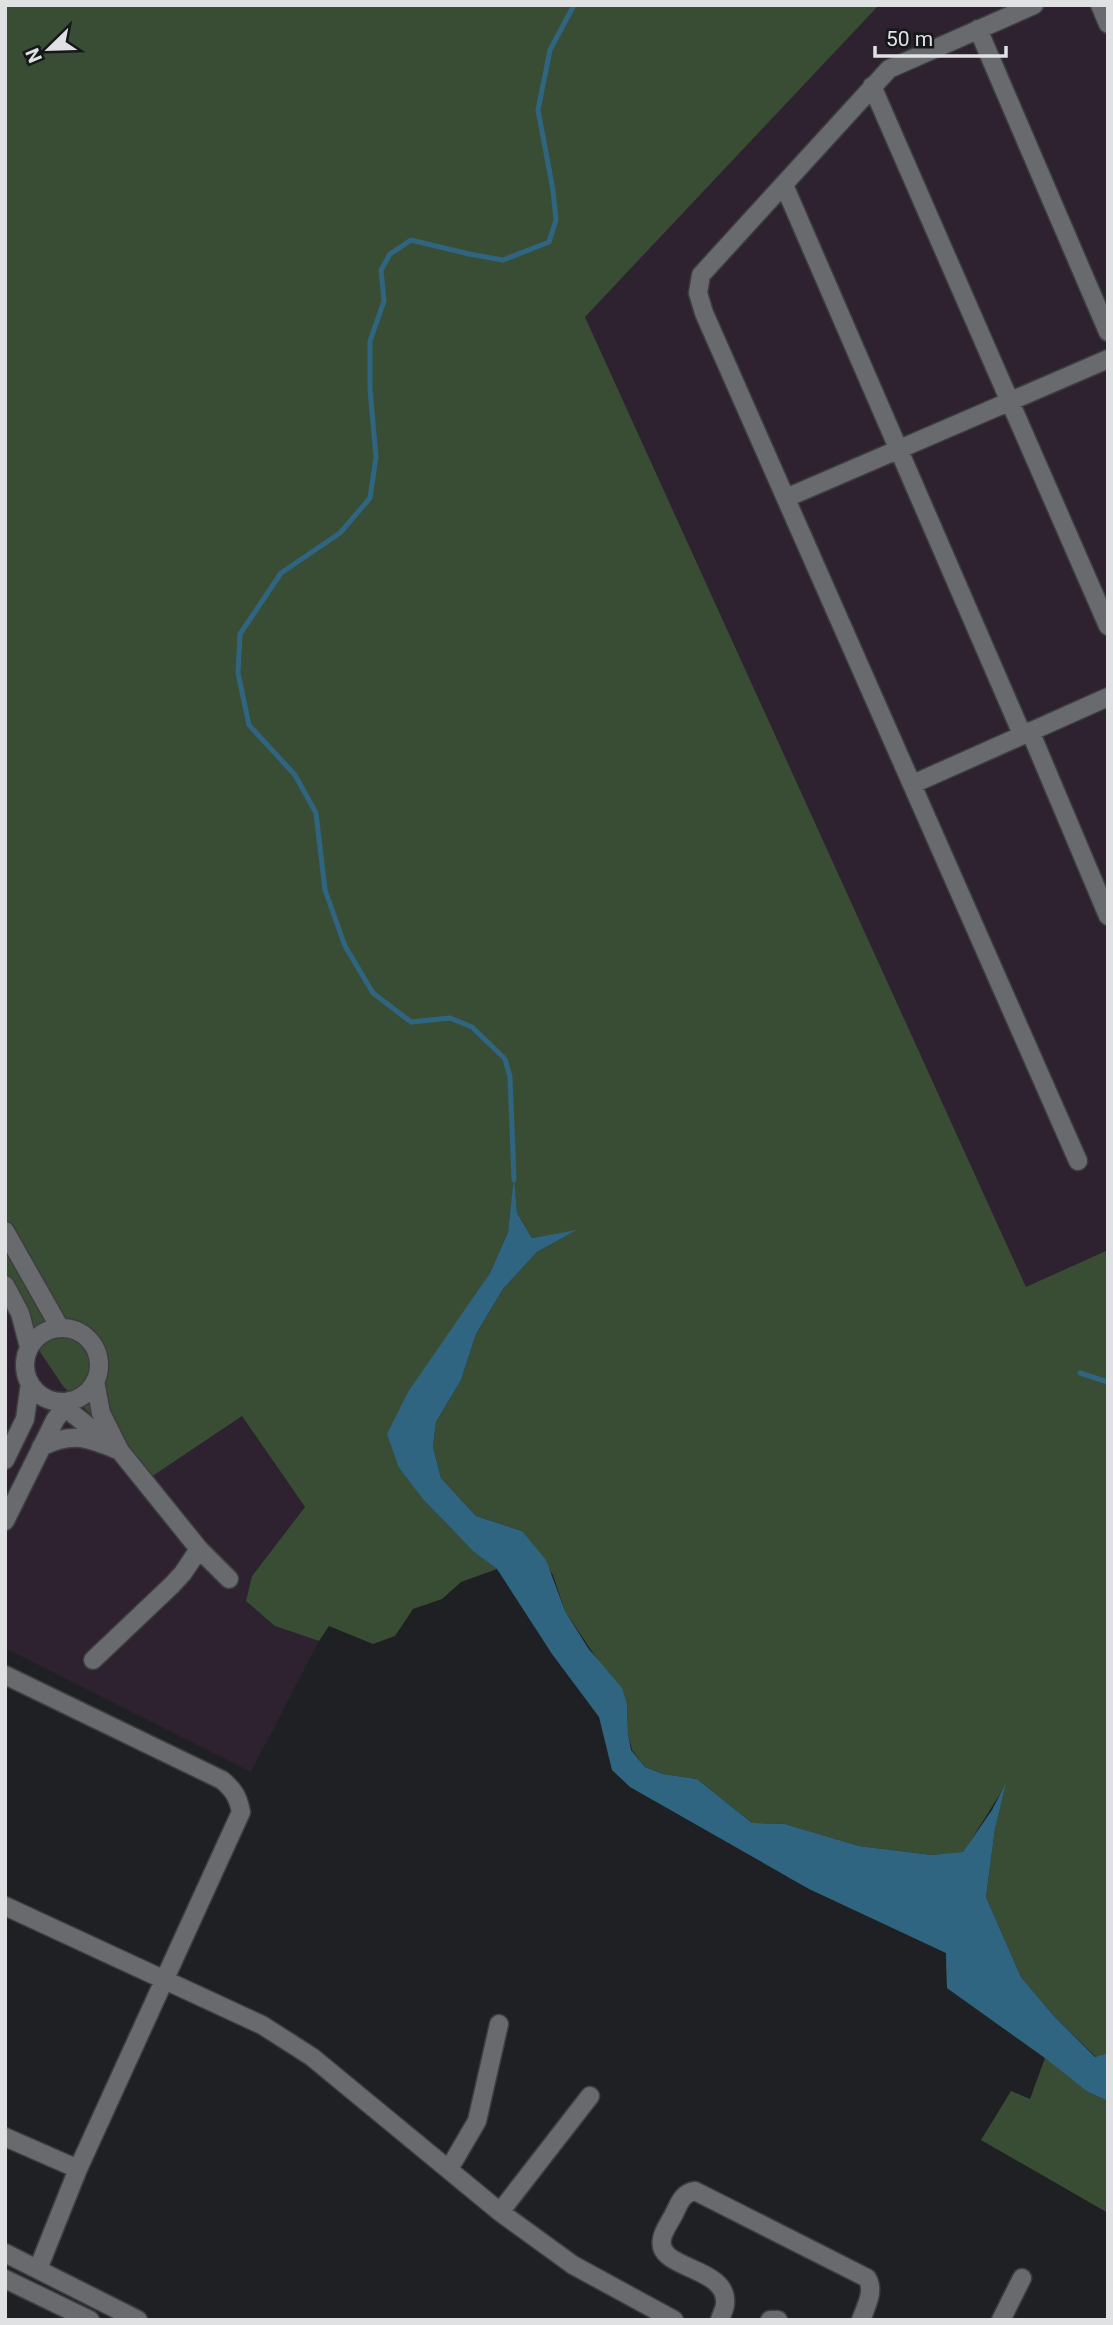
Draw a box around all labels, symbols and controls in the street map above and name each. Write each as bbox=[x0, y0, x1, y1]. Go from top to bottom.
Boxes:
north arrow bbox=[14, 14, 84, 84]
scale bar bbox=[875, 14, 1006, 58]
text: 50 m bbox=[886, 27, 933, 51]
text: N bbox=[21, 45, 47, 66]

